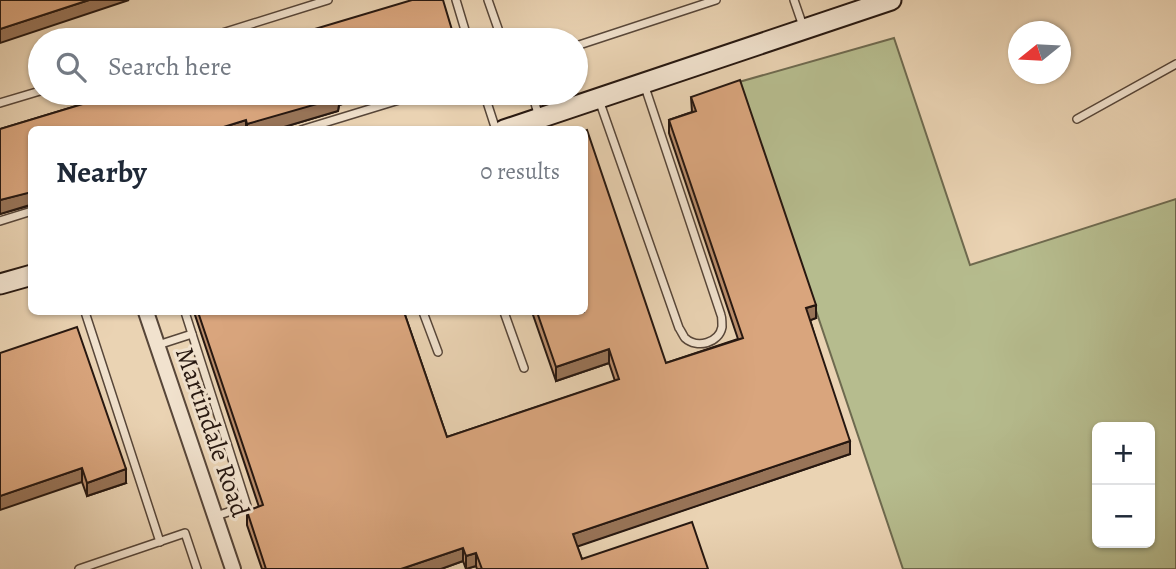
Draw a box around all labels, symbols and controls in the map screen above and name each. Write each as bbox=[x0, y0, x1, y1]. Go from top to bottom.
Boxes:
north arrow bbox=[1008, 21, 1071, 84]
search box bbox=[28, 28, 588, 105]
icon: search bbox=[52, 48, 90, 86]
text: Search here bbox=[108, 49, 232, 84]
text: Nearby bbox=[56, 152, 147, 192]
text: 0 results bbox=[480, 156, 560, 187]
street label: Martindale Road bbox=[167, 343, 258, 522]
map controls bbox=[1092, 422, 1155, 548]
button: + bbox=[1092, 422, 1155, 485]
button: − bbox=[1092, 485, 1155, 548]

